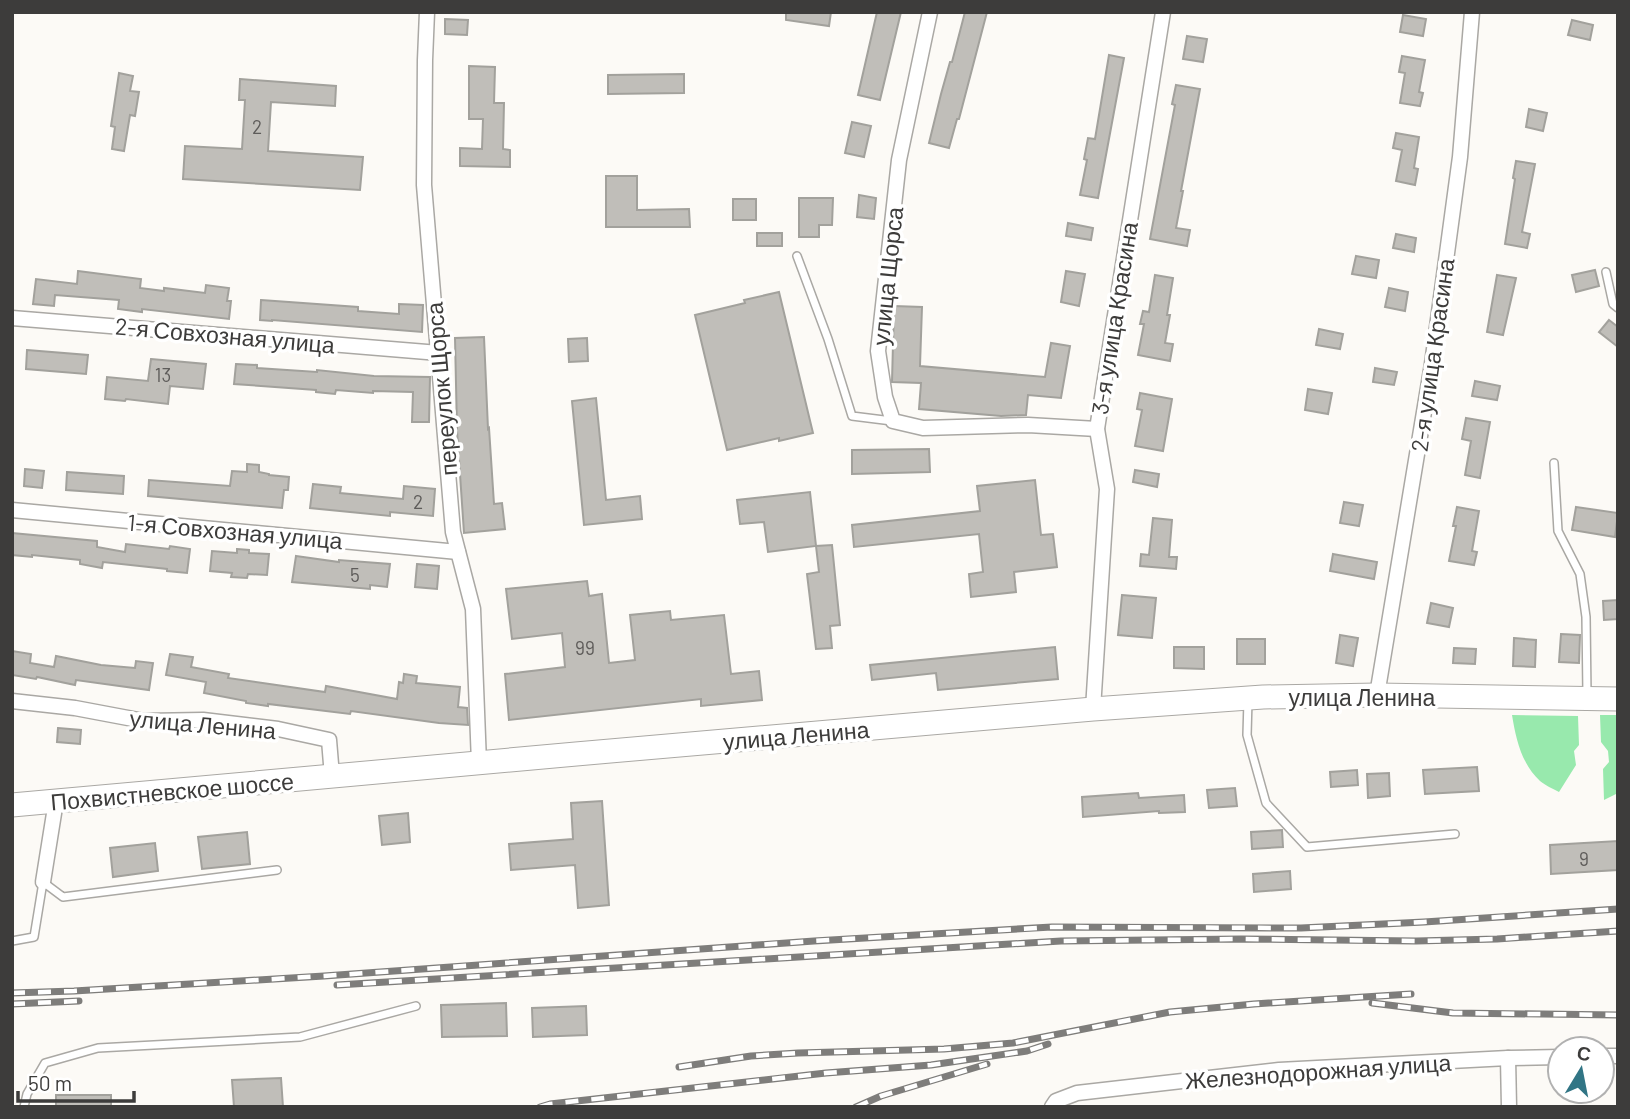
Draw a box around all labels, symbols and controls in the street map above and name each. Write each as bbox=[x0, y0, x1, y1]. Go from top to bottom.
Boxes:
house number: 2 bbox=[252, 115, 262, 138]
street label: улица Щорса bbox=[866, 205, 908, 347]
street label: 3-я улица Красина bbox=[1085, 220, 1143, 416]
street label: 2-я улица Красина bbox=[1405, 256, 1459, 454]
street label: переулок Щорса bbox=[419, 301, 463, 477]
street label: 2-я Совхозная улица bbox=[114, 311, 336, 359]
house number: 13 bbox=[155, 363, 171, 386]
house number: 2 bbox=[413, 490, 423, 513]
street label: 1-я Совхозная улица bbox=[126, 508, 344, 554]
house number: 5 bbox=[350, 563, 360, 586]
house number: 99 bbox=[575, 636, 595, 659]
street label: улица Ленина bbox=[1289, 683, 1436, 711]
street label: улица Ленина bbox=[129, 704, 278, 744]
street label: улица Ленина bbox=[722, 715, 871, 755]
street label: Похвистневское шоссе bbox=[49, 766, 295, 816]
house number: 9 bbox=[1579, 847, 1589, 870]
north arrow bbox=[1546, 1035, 1616, 1105]
text: С bbox=[1575, 1040, 1593, 1065]
street label: Железнодорожная улица bbox=[1184, 1048, 1452, 1094]
scale bar bbox=[18, 1060, 133, 1104]
text: 50 m bbox=[28, 1070, 72, 1095]

